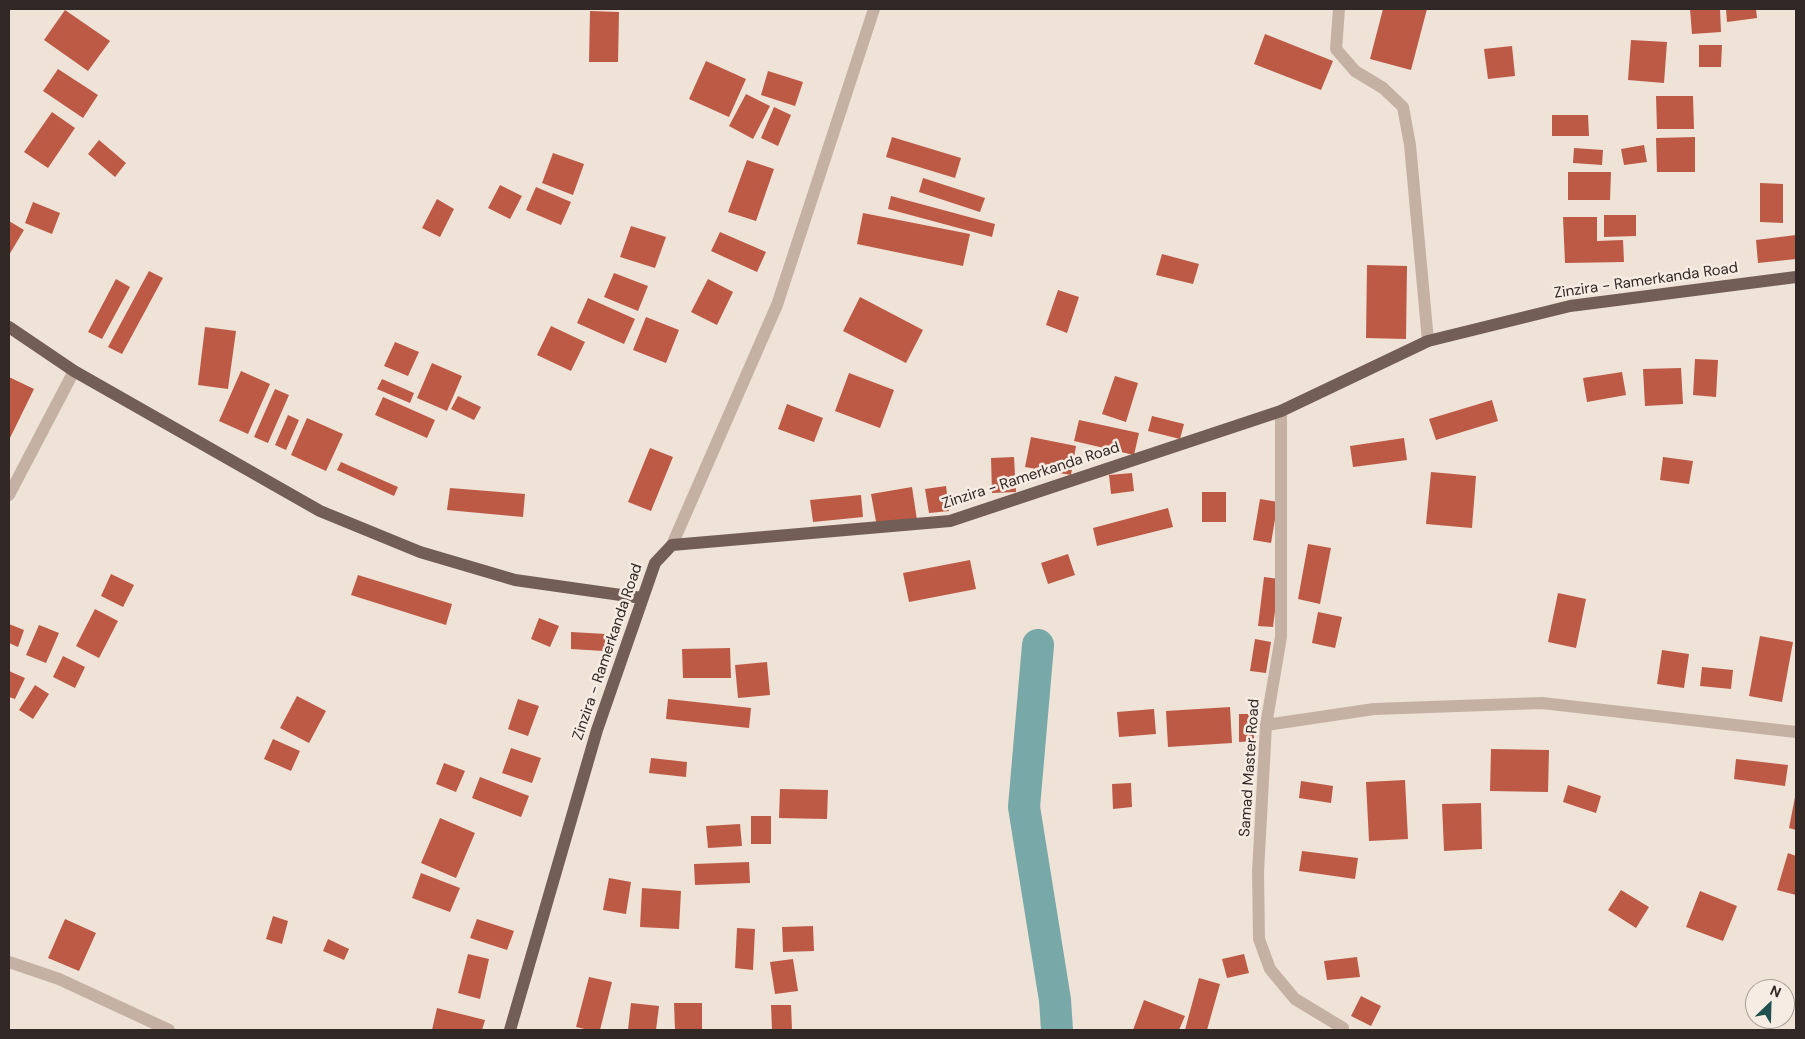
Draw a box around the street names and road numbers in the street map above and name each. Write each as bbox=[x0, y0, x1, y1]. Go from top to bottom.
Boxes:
street label: Zinzira - Ramerkanda Road bbox=[1553, 259, 1739, 303]
street label: Zinzira - Ramerkanda Road bbox=[940, 439, 1122, 513]
street label: Zinzira - Ramerkanda Road bbox=[569, 561, 647, 743]
street label: Samad Master Road bbox=[1236, 698, 1264, 838]

